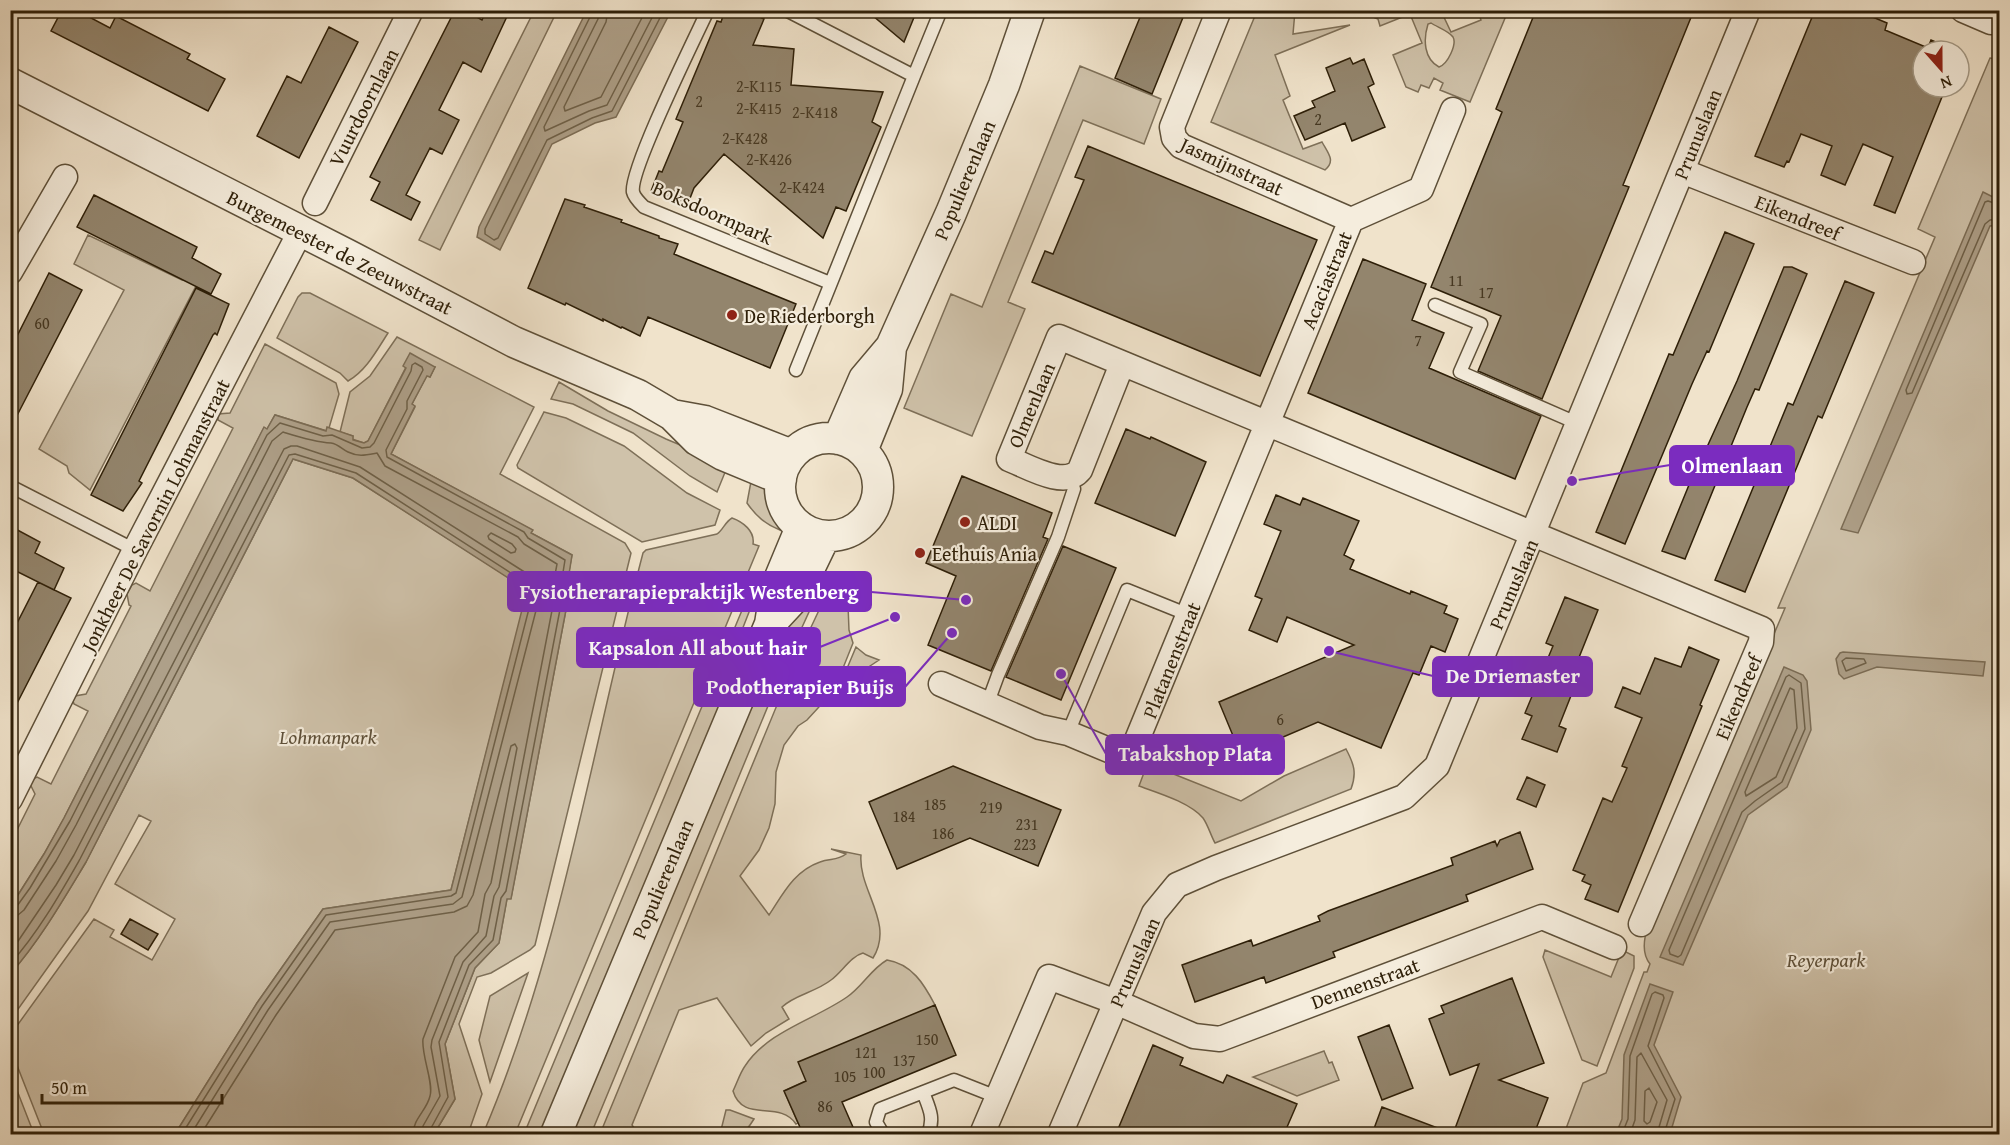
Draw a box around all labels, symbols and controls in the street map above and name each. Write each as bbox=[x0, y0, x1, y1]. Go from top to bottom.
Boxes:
north arrow bbox=[1911, 39, 1971, 99]
street label: Vuurdoornlaan bbox=[321, 43, 405, 171]
text: N bbox=[1937, 70, 1956, 96]
house number: 2-K115 bbox=[736, 74, 782, 98]
street label: Prunuslaan bbox=[1666, 84, 1728, 184]
house number: 2 bbox=[695, 89, 703, 113]
house number: 2-K415 bbox=[736, 96, 782, 120]
house number: 2-K418 bbox=[792, 100, 838, 124]
house number: 2 bbox=[1314, 107, 1322, 131]
street label: Populierenlaan bbox=[926, 116, 1002, 244]
house number: 2-K428 bbox=[722, 126, 768, 150]
street label: Jasmijnstraat bbox=[1173, 128, 1289, 203]
house number: 2-K426 bbox=[746, 147, 792, 171]
street label: Boksdoornpark bbox=[648, 173, 779, 252]
house number: 2-K424 bbox=[779, 175, 825, 199]
street label: Burgemeester de Zeeuwstraat bbox=[222, 182, 458, 322]
street label: Eikendreef bbox=[1751, 187, 1848, 248]
street label: Acaciastraat bbox=[1293, 227, 1359, 333]
house number: 11 bbox=[1448, 268, 1464, 292]
house number: 17 bbox=[1478, 280, 1494, 304]
place label: De Riederborgh bbox=[744, 301, 875, 330]
marker: De Riederborgh bbox=[725, 308, 739, 322]
house number: 60 bbox=[34, 311, 50, 335]
house number: 7 bbox=[1414, 328, 1422, 352]
street label: Olmenlaan bbox=[1000, 358, 1062, 452]
street label: Jonkheer De Savornin Lohmanstraat bbox=[72, 373, 237, 659]
callout: Olmenlaan bbox=[1670, 446, 1794, 485]
text: Olmenlaan bbox=[1682, 450, 1783, 481]
place label: ALDI bbox=[977, 508, 1017, 537]
marker: ALDI bbox=[958, 515, 972, 529]
street label: Prunuslaan bbox=[1481, 534, 1545, 634]
place label: Eethuis Ania bbox=[932, 539, 1038, 568]
marker: Eethuis Ania bbox=[913, 546, 927, 560]
callout: Fysiotherarapiepraktijk Westenberg bbox=[508, 572, 871, 611]
text: Fysiotherarapiepraktijk Westenberg bbox=[519, 576, 859, 607]
street label: Platanenstraat bbox=[1134, 597, 1208, 723]
callout: Kapsalon All about hair bbox=[577, 628, 820, 667]
text: Kapsalon All about hair bbox=[589, 632, 808, 663]
street label: Eikendreef bbox=[1707, 648, 1770, 744]
callout: De Driemaster bbox=[1433, 657, 1592, 696]
text: De Driemaster bbox=[1446, 660, 1581, 691]
callout: Podotherapier Buijs bbox=[694, 667, 905, 706]
text: Podotherapier Buijs bbox=[706, 671, 894, 702]
house number: 6 bbox=[1276, 707, 1284, 731]
park label: Lohmanpark bbox=[278, 722, 378, 751]
callout: Tabakshop Plata bbox=[1106, 735, 1284, 774]
text: Tabakshop Plata bbox=[1118, 738, 1272, 769]
house number: 185 bbox=[923, 792, 947, 816]
house number: 219 bbox=[979, 795, 1003, 819]
house number: 184 bbox=[892, 804, 916, 828]
house number: 231 bbox=[1015, 812, 1039, 836]
street label: Populierenlaan bbox=[624, 815, 700, 943]
house number: 186 bbox=[931, 821, 955, 845]
house number: 223 bbox=[1013, 832, 1037, 856]
street label: Prunuslaan bbox=[1101, 912, 1167, 1012]
park label: Reyerpark bbox=[1786, 945, 1866, 974]
street label: Dennenstraat bbox=[1307, 950, 1423, 1016]
house number: 150 bbox=[915, 1027, 939, 1051]
house number: 121 bbox=[854, 1040, 878, 1064]
house number: 137 bbox=[892, 1048, 916, 1072]
house number: 100 bbox=[862, 1060, 886, 1084]
house number: 105 bbox=[833, 1064, 857, 1088]
scale bar bbox=[42, 1067, 222, 1105]
text: 50 m bbox=[51, 1074, 87, 1101]
house number: 86 bbox=[817, 1094, 833, 1118]

